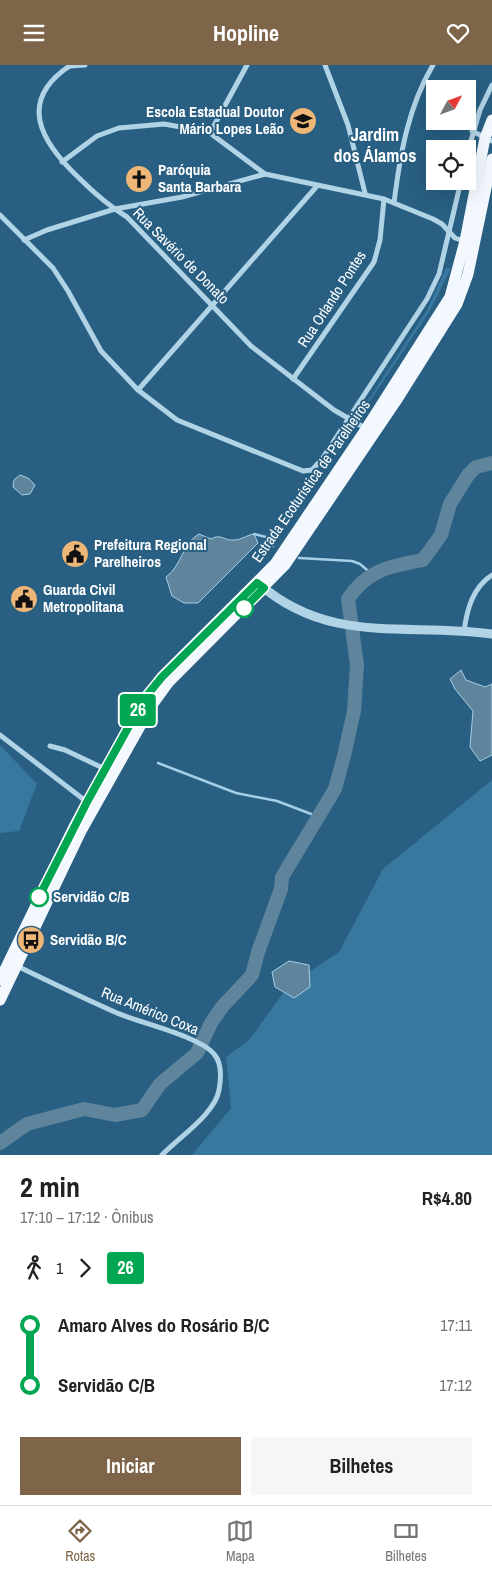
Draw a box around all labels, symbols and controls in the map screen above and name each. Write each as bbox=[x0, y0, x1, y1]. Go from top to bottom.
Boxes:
text: Hopline bbox=[213, 18, 279, 48]
icon: menu bbox=[20, 19, 48, 47]
icon: heart bbox=[444, 19, 472, 47]
north arrow bbox=[426, 80, 476, 130]
map controls bbox=[426, 80, 476, 190]
place label: Escola Estadual Doutor Mário Lopes Leão bbox=[146, 101, 284, 139]
school or university icon: Escola Estadual Doutor Mário Lopes Leão bbox=[288, 106, 318, 136]
district label: Jardim dos Álamos bbox=[333, 122, 417, 168]
button: locate bbox=[426, 140, 476, 190]
place label: Paróquia Santa Barbara bbox=[158, 159, 242, 197]
church icon: Paróquia Santa Barbara bbox=[124, 164, 154, 194]
street label: Rua Savério de Donato bbox=[128, 203, 234, 309]
street label: Rua Orlando Pontes bbox=[292, 246, 371, 351]
street label: Estrada Ecoturistica de Parelheiros bbox=[246, 395, 375, 566]
place label: Prefeitura Regional Parelheiros bbox=[94, 534, 207, 572]
public building icon: Prefeitura Regional Parelheiros bbox=[60, 539, 90, 569]
place label: Guarda Civil Metropolitana bbox=[43, 579, 124, 617]
public building icon: Guarda Civil Metropolitana bbox=[9, 584, 39, 614]
unlabelled marker bbox=[234, 598, 254, 618]
line badge: 26 bbox=[116, 694, 160, 726]
text: 26 bbox=[130, 697, 146, 722]
place label: Servidão C/B bbox=[53, 886, 130, 907]
marker: Servidão C/B bbox=[29, 887, 49, 907]
bus stop icon: Servidão B/C bbox=[16, 925, 46, 955]
place label: Servidão B/C bbox=[50, 929, 127, 950]
street label: Rua Américo Coxa bbox=[98, 981, 202, 1040]
text: 2 min bbox=[20, 1168, 80, 1206]
text: R$4.80 bbox=[422, 1185, 472, 1211]
text: 17:10 – 17:12 · Ônibus bbox=[20, 1206, 154, 1228]
icon: walk bbox=[20, 1254, 48, 1282]
icon: forward bbox=[71, 1254, 99, 1282]
text: 26 bbox=[117, 1255, 134, 1280]
text: 1 bbox=[56, 1257, 63, 1279]
text: Amaro Alves do Rosário B/C bbox=[58, 1312, 270, 1338]
text: 17:11 bbox=[440, 1314, 472, 1336]
text: Servidão C/B bbox=[58, 1372, 155, 1398]
text: 17:12 bbox=[439, 1374, 472, 1396]
button: Iniciar bbox=[20, 1437, 241, 1495]
button: Bilhetes bbox=[251, 1437, 472, 1495]
tab: Rotas bbox=[65, 1517, 95, 1565]
tab: Mapa bbox=[226, 1517, 255, 1565]
tab: Bilhetes bbox=[385, 1517, 427, 1565]

